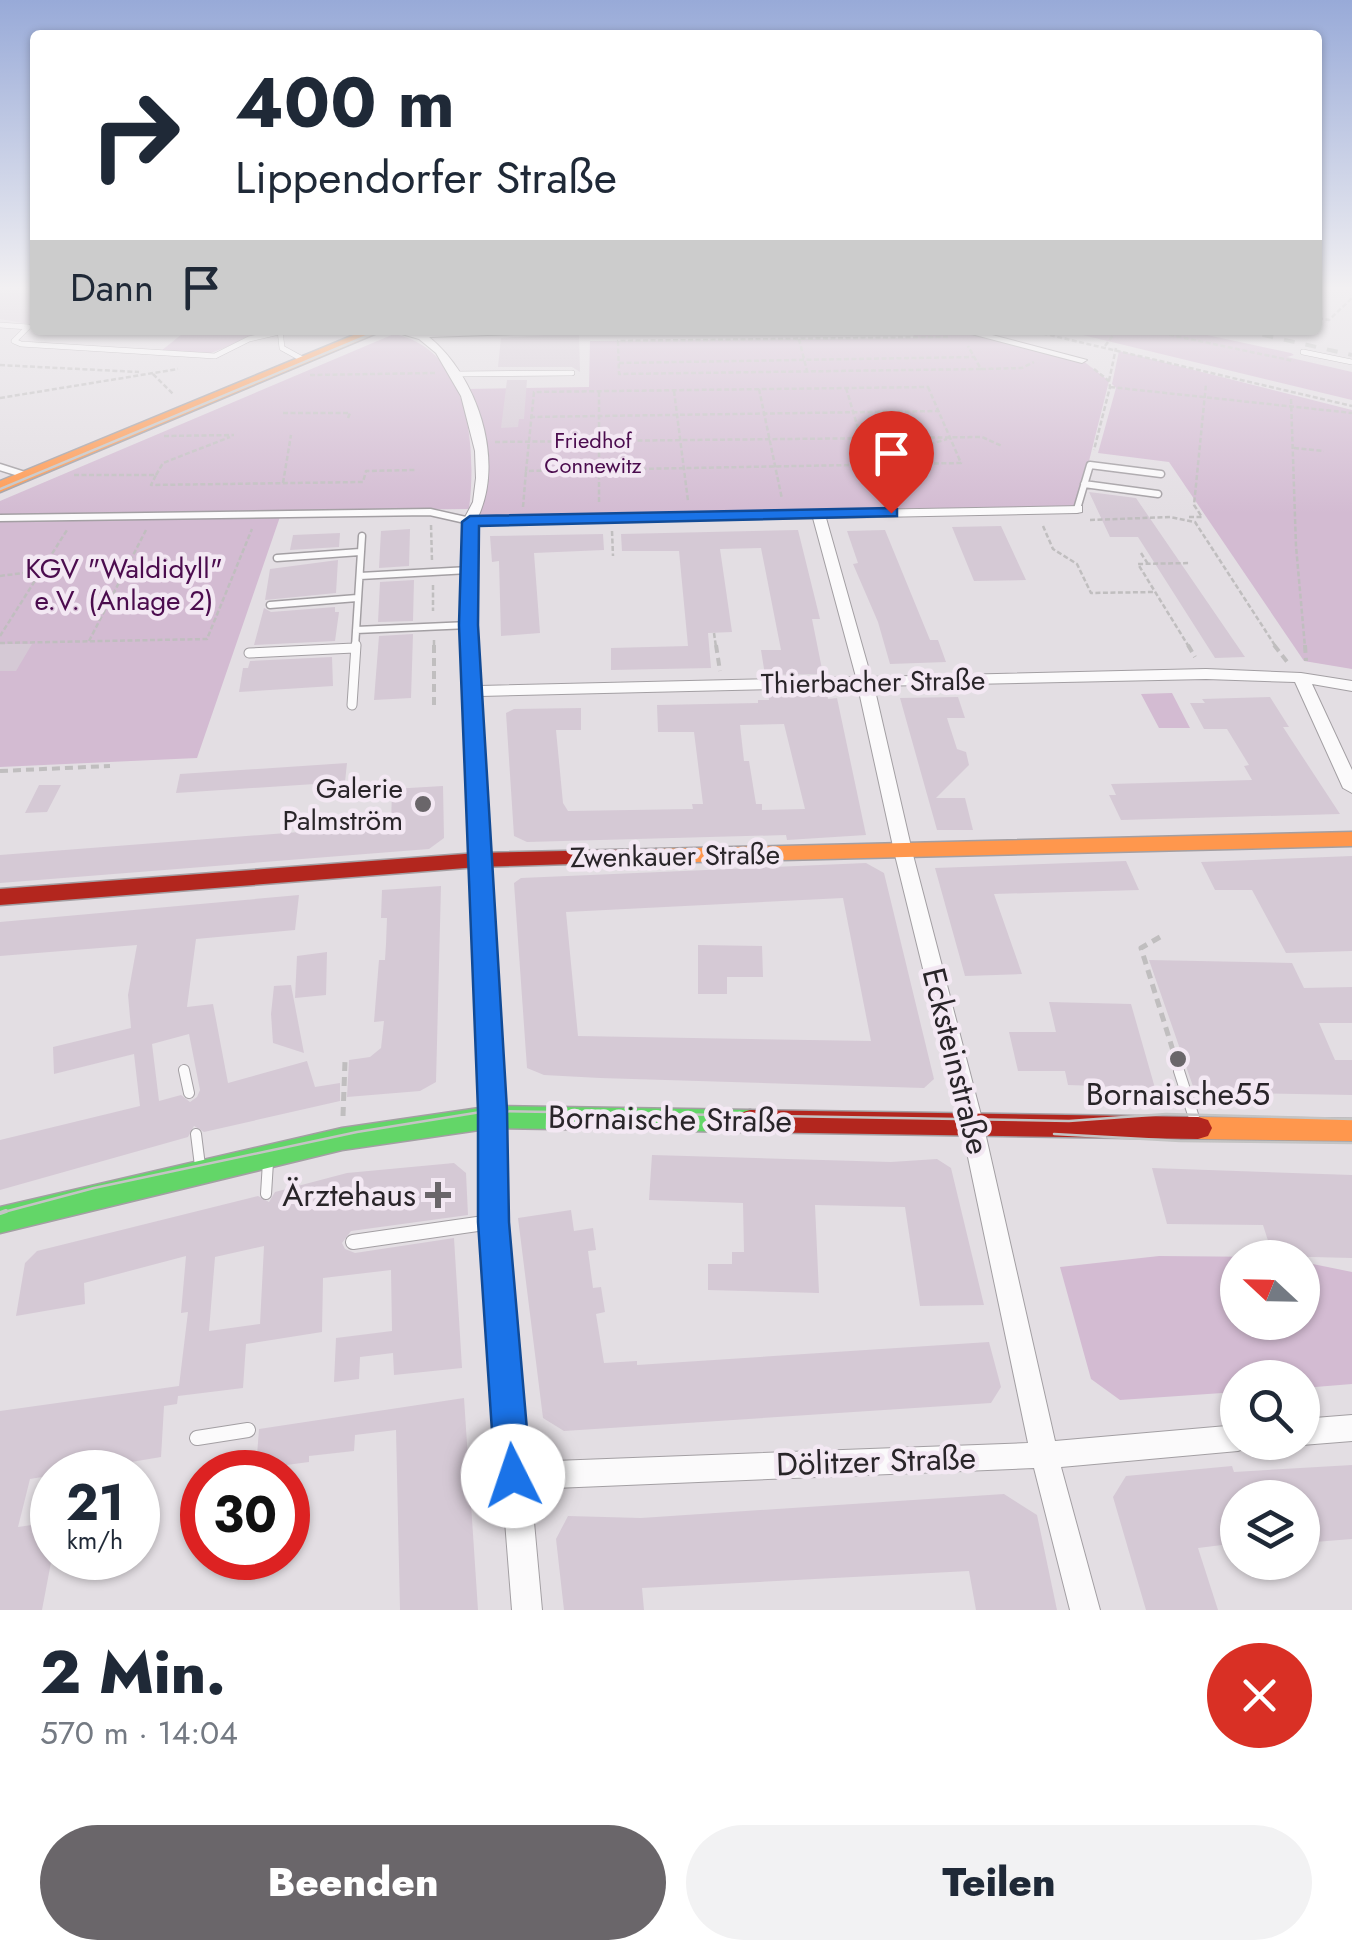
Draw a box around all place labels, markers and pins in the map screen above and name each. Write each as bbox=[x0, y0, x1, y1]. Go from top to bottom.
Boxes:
pin bbox=[849, 411, 934, 514]
place label: Galerie Palmström bbox=[282, 768, 403, 841]
marker: Galerie Palmström bbox=[412, 793, 434, 815]
marker: Bornaische55 bbox=[1167, 1048, 1189, 1070]
place label: Bornaische55 bbox=[1086, 1071, 1270, 1117]
place label: Ärztehaus bbox=[282, 1172, 416, 1218]
marker: Ärztehaus bbox=[425, 1182, 451, 1208]

